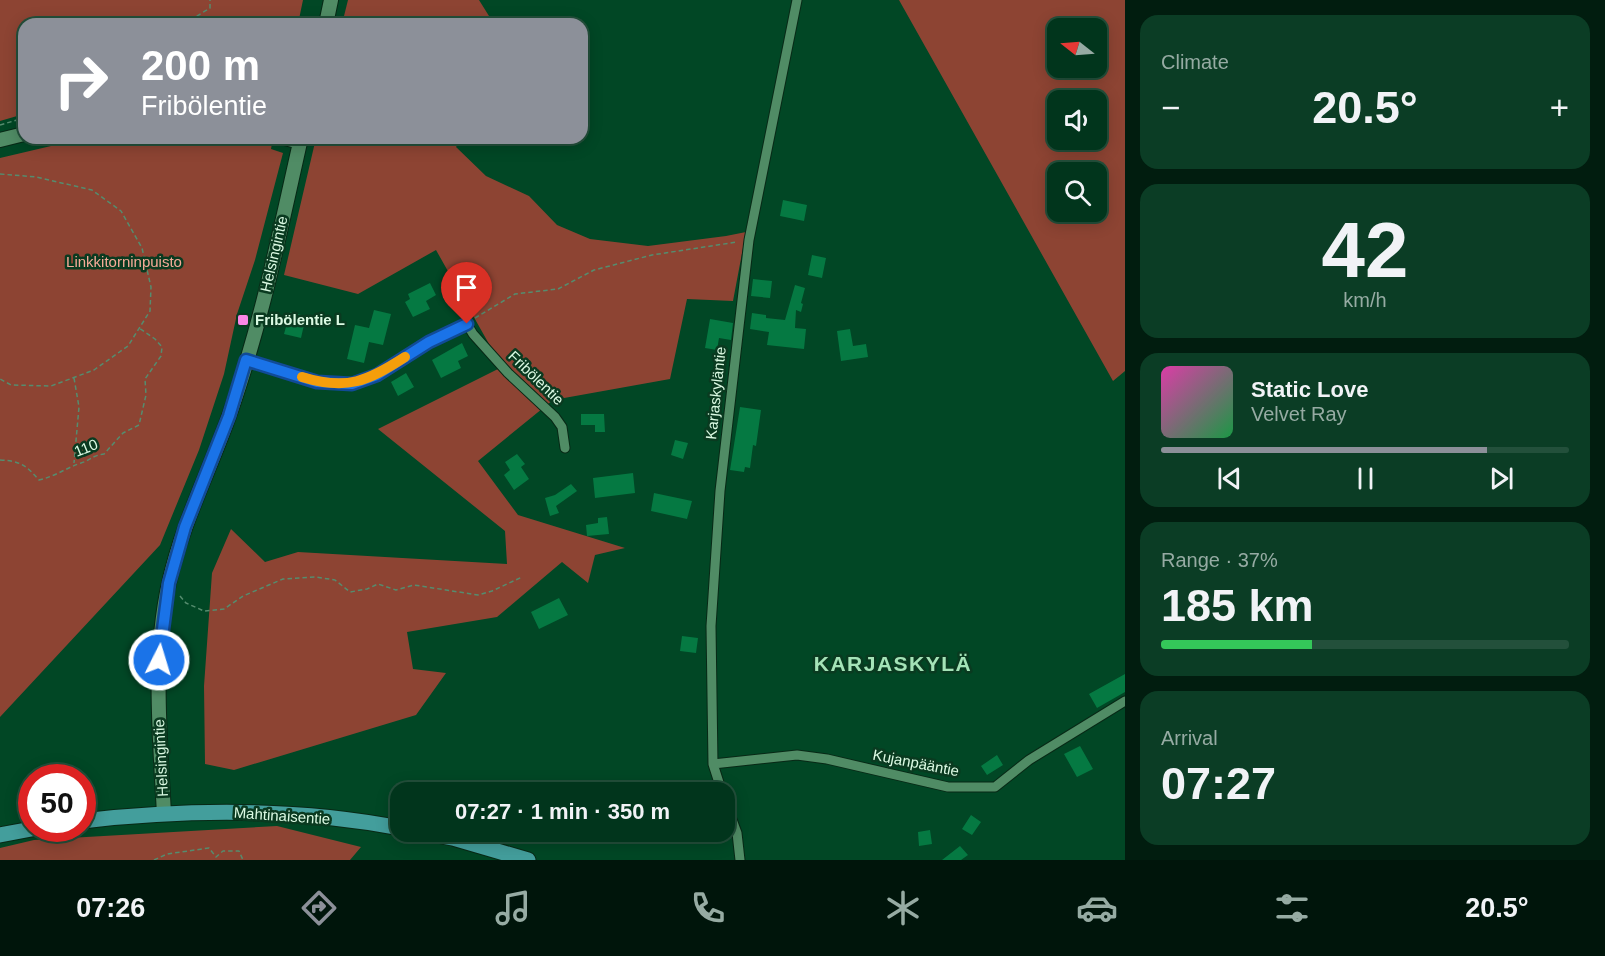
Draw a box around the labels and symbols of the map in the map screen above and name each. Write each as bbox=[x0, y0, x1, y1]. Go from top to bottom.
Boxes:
north arrow bbox=[1047, 18, 1107, 78]
street label: Helsingintie bbox=[257, 214, 291, 294]
park label: Linkkitorninpuisto bbox=[66, 253, 182, 270]
pin bbox=[441, 262, 492, 324]
place label: Fribölentie L bbox=[255, 311, 345, 328]
marker: Fribölentie L bbox=[236, 313, 250, 327]
street label: Karjaskyläntie bbox=[702, 346, 729, 440]
street label: Fribölentie bbox=[505, 347, 567, 408]
street label: 110 bbox=[72, 435, 100, 460]
position arrow bbox=[127, 628, 191, 692]
district label: KARJASKYLÄ bbox=[814, 652, 972, 675]
street label: Helsingintie bbox=[150, 719, 171, 797]
street label: Kujanpääntie bbox=[871, 746, 961, 779]
speed limit sign: 50 bbox=[18, 764, 96, 842]
street label: Mahtinaisentie bbox=[233, 804, 331, 827]

